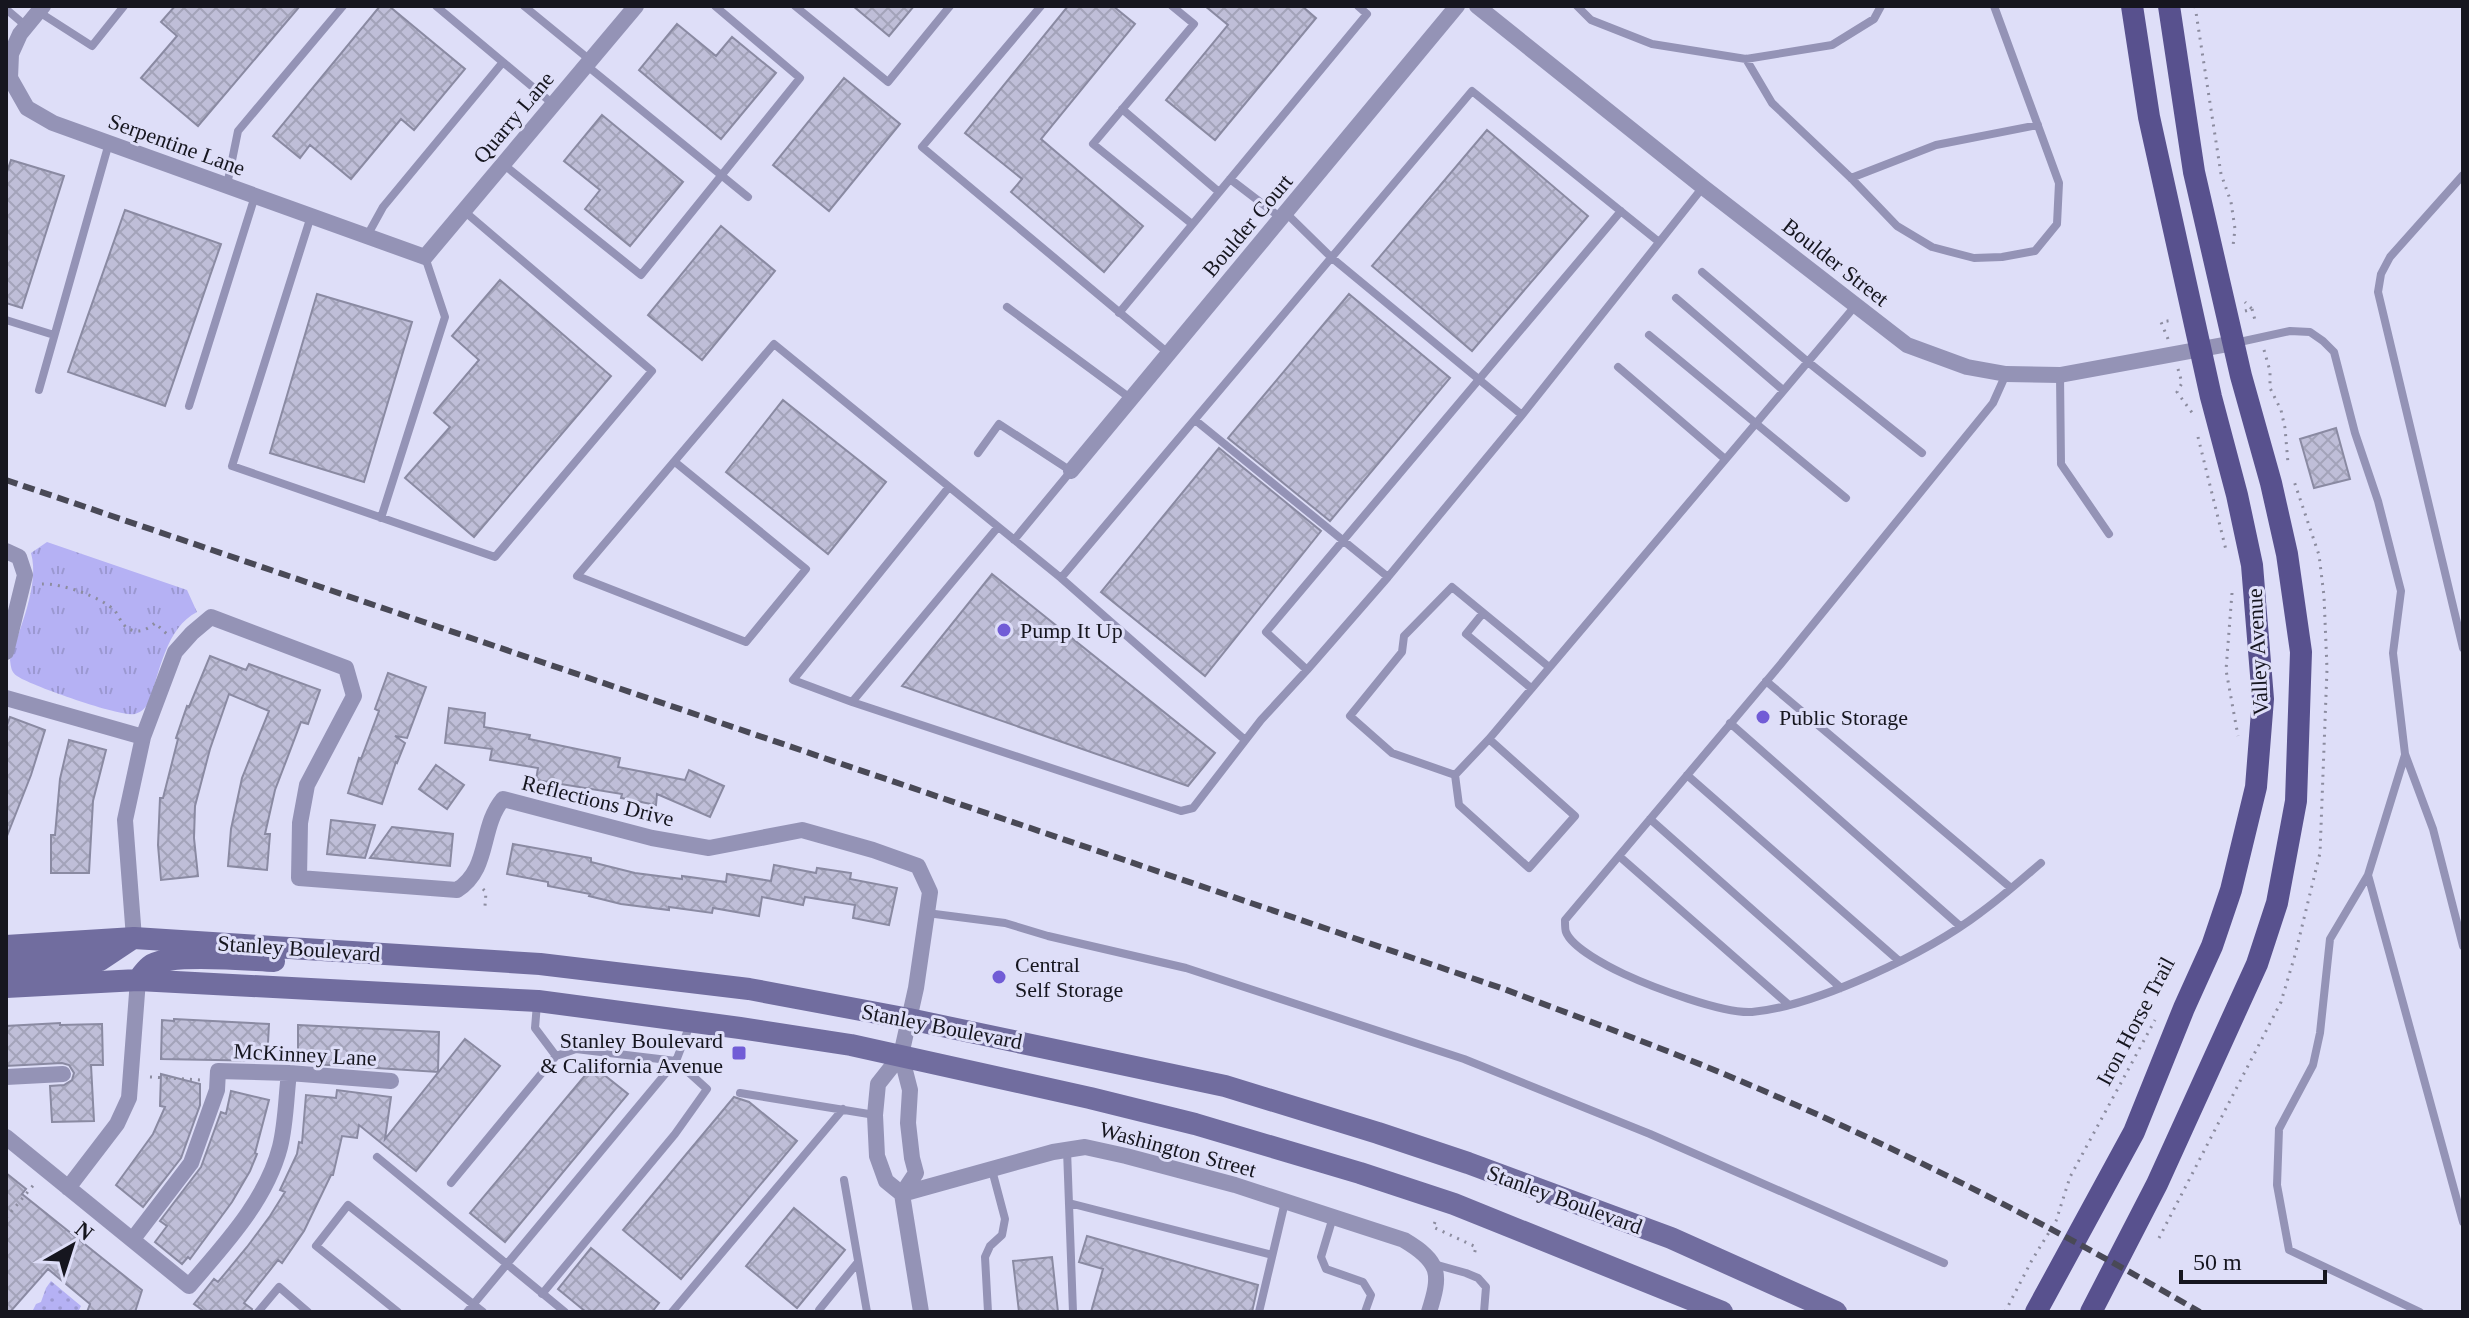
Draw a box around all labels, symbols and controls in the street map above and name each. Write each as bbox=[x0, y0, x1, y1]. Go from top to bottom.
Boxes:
street label: Quarry Lane bbox=[468, 66, 559, 168]
street label: Serpentine Lane bbox=[105, 108, 249, 181]
street label: Boulder Court bbox=[1197, 169, 1298, 282]
street label: Boulder Street bbox=[1778, 213, 1894, 312]
street label: Valley Avenue bbox=[2242, 588, 2273, 716]
place label: Pump It Up bbox=[1020, 618, 1123, 643]
marker: Pump It Up bbox=[995, 621, 1013, 639]
place label: Public Storage bbox=[1779, 705, 1908, 730]
marker: Public Storage bbox=[1754, 708, 1772, 726]
street label: Reflections Drive bbox=[519, 770, 676, 831]
street label: Stanley Boulevard bbox=[217, 930, 381, 967]
place label: Central Self Storage bbox=[1015, 952, 1123, 1002]
street label: Iron Horse Trail bbox=[2091, 953, 2180, 1090]
marker: Central Self Storage bbox=[990, 968, 1008, 986]
street label: Stanley Boulevard bbox=[859, 999, 1024, 1054]
place label: Stanley Boulevard & California Avenue bbox=[540, 1028, 723, 1078]
street label: McKinney Lane bbox=[233, 1038, 377, 1071]
marker: Stanley Boulevard & California Avenue bbox=[730, 1044, 748, 1062]
street label: Washington Street bbox=[1097, 1117, 1259, 1182]
street label: Stanley Boulevard bbox=[1484, 1160, 1646, 1239]
north arrow bbox=[32, 1206, 112, 1286]
text: N bbox=[70, 1216, 98, 1246]
scale bar bbox=[2181, 1234, 2325, 1284]
text: 50 m bbox=[2193, 1249, 2242, 1275]

